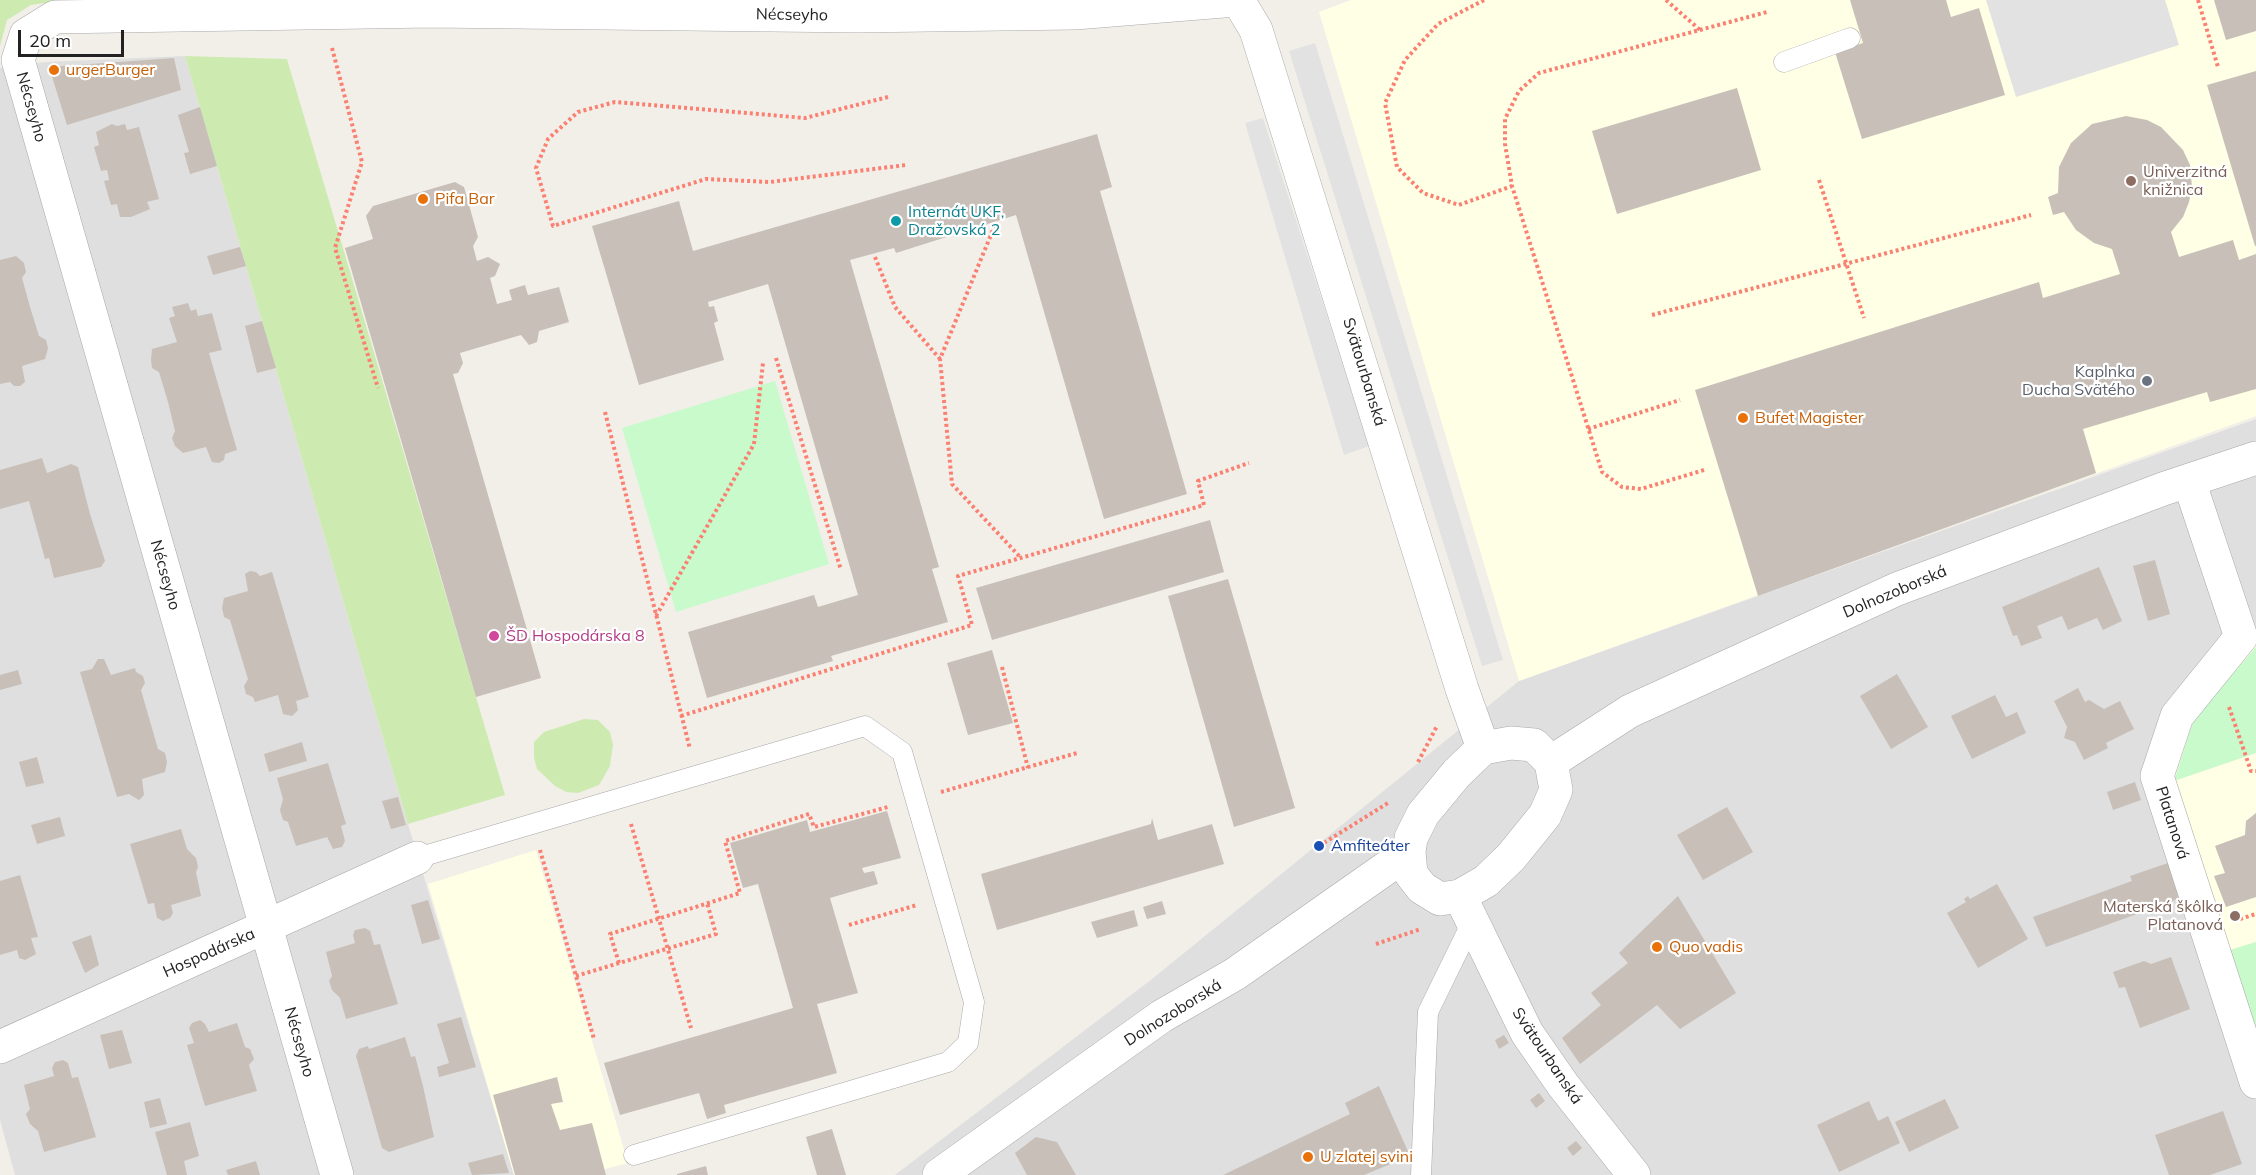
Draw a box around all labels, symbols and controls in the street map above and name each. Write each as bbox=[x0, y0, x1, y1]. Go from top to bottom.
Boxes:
street label: Nécseyho bbox=[756, 5, 828, 25]
scale bar bbox=[21, 18, 128, 56]
text: 20 m bbox=[29, 29, 71, 52]
place label: urgerBurger bbox=[66, 60, 155, 80]
marker: urgerBurger bbox=[47, 63, 61, 77]
street label: Nécseyho bbox=[12, 70, 50, 144]
place label: Univerzitná knižnica bbox=[2143, 162, 2227, 200]
marker: Univerzitná knižnica bbox=[2124, 174, 2138, 188]
place label: Pifa Bar bbox=[435, 189, 495, 209]
marker: Pifa Bar bbox=[416, 192, 430, 206]
place label: Internát UKF, Dražovská 2 bbox=[908, 202, 1004, 240]
marker: Internát UKF, Dražovská 2 bbox=[889, 214, 903, 228]
street label: Svätourbanská bbox=[1338, 316, 1390, 428]
place label: Kaplnka Ducha Svätého bbox=[2022, 362, 2135, 400]
marker: Kaplnka Ducha Svätého bbox=[2140, 374, 2154, 388]
place label: Bufet Magister bbox=[1755, 408, 1863, 428]
marker: Bufet Magister bbox=[1736, 411, 1750, 425]
street label: Nécseyho bbox=[146, 538, 184, 612]
street label: Dolnozoborská bbox=[1840, 562, 1950, 622]
place label: ŠD Hospodárska 8 bbox=[506, 626, 645, 646]
marker: ŠD Hospodárska 8 bbox=[487, 629, 501, 643]
street label: Platanová bbox=[2151, 784, 2193, 862]
place label: Amfiteáter bbox=[1331, 836, 1410, 856]
marker: Amfiteáter bbox=[1312, 839, 1326, 853]
place label: Materská škôlka Platanová bbox=[2103, 897, 2223, 935]
marker: Materská škôlka Platanová bbox=[2228, 909, 2242, 923]
street label: Hospodárska bbox=[160, 924, 258, 982]
place label: Quo vadis bbox=[1669, 937, 1743, 957]
marker: Quo vadis bbox=[1650, 940, 1664, 954]
street label: Dolnozoborská bbox=[1121, 975, 1225, 1051]
street label: Svätourbanská bbox=[1508, 1004, 1586, 1108]
street label: Nécseyho bbox=[280, 1005, 318, 1079]
place label: U zlatej svini bbox=[1320, 1147, 1413, 1167]
marker: U zlatej svini bbox=[1301, 1150, 1315, 1164]

